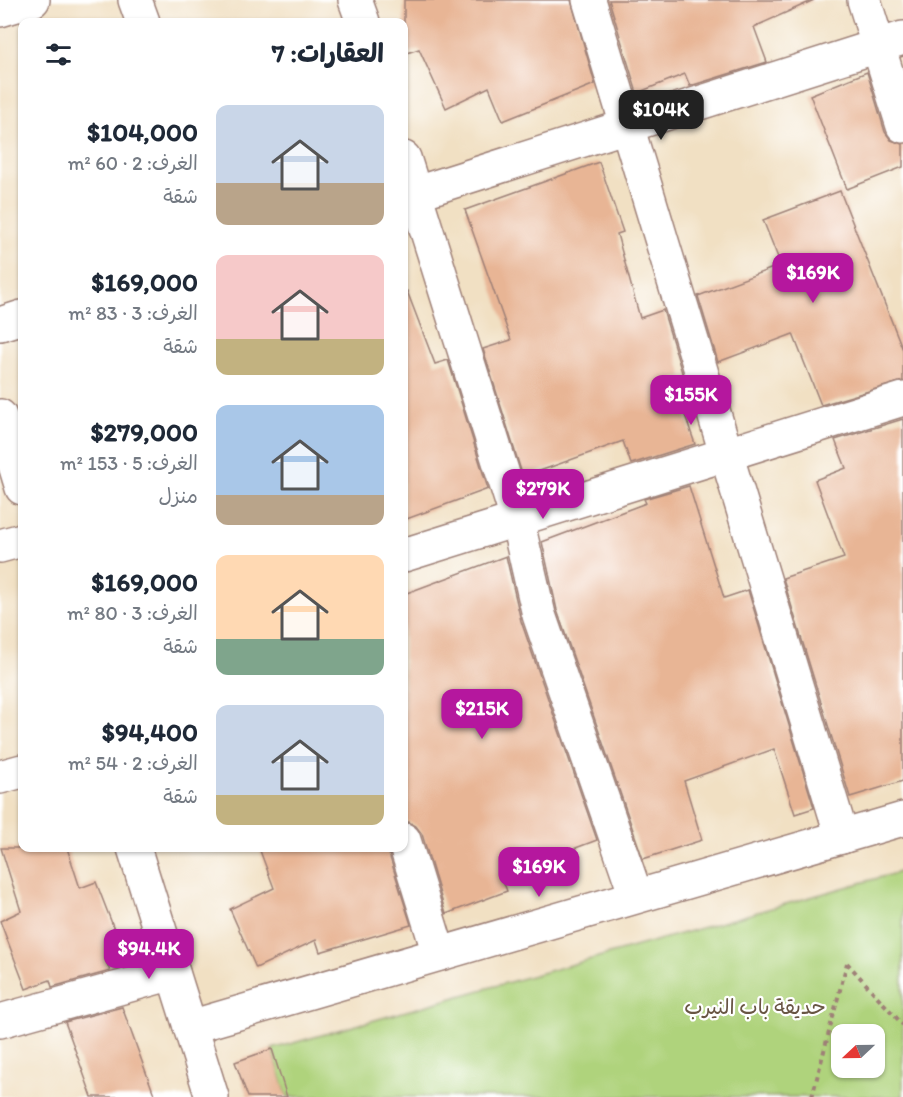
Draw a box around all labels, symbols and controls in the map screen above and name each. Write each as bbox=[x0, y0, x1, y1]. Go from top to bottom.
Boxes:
text: العقارات: 7 bbox=[272, 37, 384, 69]
icon: filters bbox=[42, 38, 75, 71]
pin: $104K bbox=[619, 90, 703, 141]
text: $104K bbox=[633, 97, 689, 121]
text: $104,000 bbox=[87, 116, 198, 148]
icon: home bbox=[264, 129, 336, 201]
text: الغرف: 2 · 60 m² bbox=[68, 151, 198, 175]
text: شقة bbox=[163, 184, 198, 208]
pin: $169K bbox=[771, 253, 855, 304]
text: $169K bbox=[786, 260, 840, 284]
text: $169,000 bbox=[91, 266, 198, 298]
icon: home bbox=[264, 279, 336, 351]
text: الغرف: 3 · 83 m² bbox=[68, 301, 198, 325]
text: شقة bbox=[163, 334, 198, 358]
pin: $155K bbox=[649, 375, 733, 426]
text: $155K bbox=[664, 382, 718, 406]
text: $279,000 bbox=[90, 416, 198, 448]
icon: home bbox=[264, 429, 336, 501]
text: الغرف: 5 · 153 m² bbox=[60, 451, 198, 475]
pin: $279K bbox=[501, 469, 585, 520]
text: $279K bbox=[516, 476, 570, 500]
text: منزل bbox=[159, 484, 198, 508]
text: $169,000 bbox=[91, 566, 198, 598]
icon: home bbox=[264, 579, 336, 651]
text: الغرف: 3 · 80 m² bbox=[67, 601, 198, 625]
text: شقة bbox=[163, 634, 198, 658]
pin: $215K bbox=[440, 689, 524, 740]
text: $215K bbox=[455, 696, 509, 720]
text: $94,400 bbox=[102, 716, 198, 748]
icon: home bbox=[264, 729, 336, 801]
text: الغرف: 2 · 54 m² bbox=[68, 751, 198, 775]
text: شقة bbox=[163, 784, 198, 808]
pin: $169K bbox=[497, 847, 581, 898]
text: $169K bbox=[512, 854, 566, 878]
pin: $94.4K bbox=[100, 929, 198, 980]
text: $94.4K bbox=[118, 936, 180, 960]
park label: حديقة باب النيرب bbox=[684, 994, 826, 1020]
north arrow bbox=[831, 1024, 885, 1078]
map controls bbox=[831, 1024, 885, 1078]

